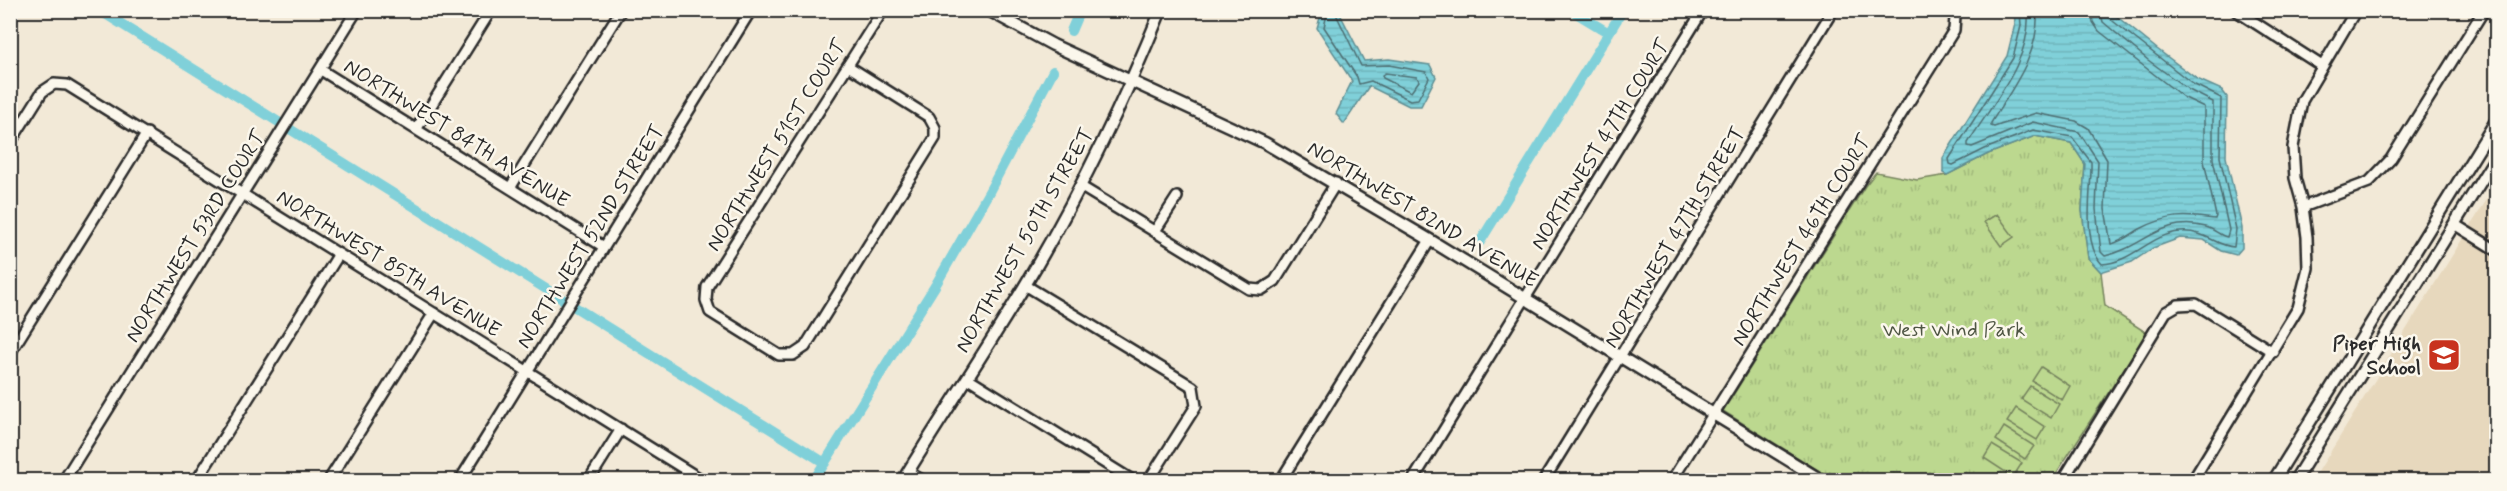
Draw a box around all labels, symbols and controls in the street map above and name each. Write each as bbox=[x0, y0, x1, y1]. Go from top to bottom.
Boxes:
street label: NORTHWEST 47TH COURT bbox=[1525, 33, 1678, 255]
street label: NORTHWEST 51ST COURT bbox=[700, 34, 854, 257]
street label: NORTHWEST 84TH AVENUE bbox=[338, 53, 575, 215]
street label: NORTHWEST 52ND STREET bbox=[510, 119, 672, 354]
street label: NORTHWEST 47TH STREET bbox=[1598, 122, 1752, 353]
street label: NORTHWEST 50TH STREET bbox=[949, 123, 1101, 358]
street label: NORTHWEST 53RD COURT bbox=[119, 124, 273, 348]
street label: NORTHWEST 46TH COURT bbox=[1725, 129, 1879, 352]
street label: NORTHWEST 82ND AVENUE bbox=[1302, 135, 1543, 295]
street label: NORTHWEST 85TH AVENUE bbox=[271, 183, 506, 345]
park label: West Wind Park bbox=[1883, 316, 2025, 344]
place label: Piper High School bbox=[2332, 330, 2421, 382]
school or university icon: Piper High School bbox=[2426, 337, 2462, 373]

